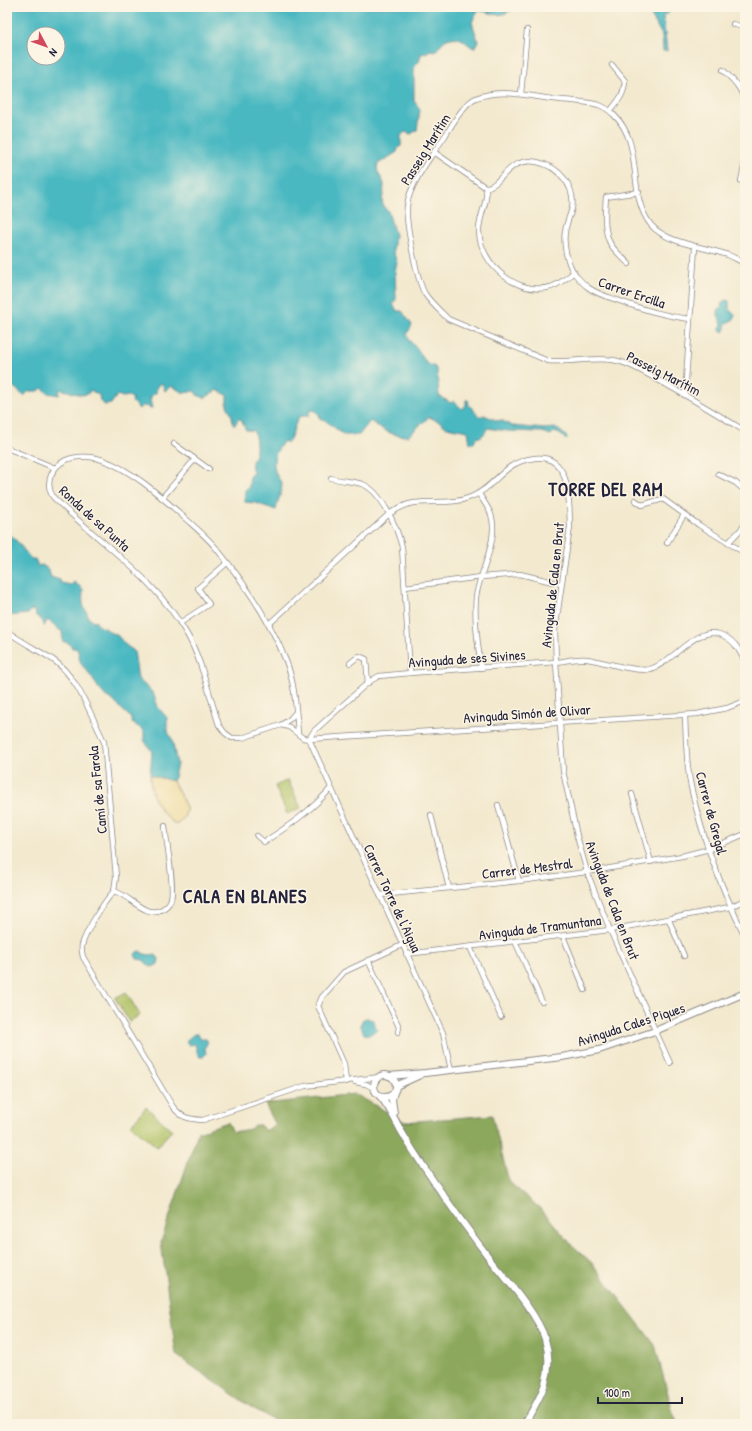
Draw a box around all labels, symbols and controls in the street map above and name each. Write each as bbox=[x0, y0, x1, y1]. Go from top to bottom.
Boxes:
north arrow bbox=[26, 26, 66, 66]
text: N bbox=[46, 46, 61, 59]
street label: Passeig Marítim bbox=[395, 110, 455, 189]
street label: Carrer Ercilla bbox=[596, 272, 669, 313]
street label: Passeig Marítim bbox=[623, 346, 704, 401]
district label: TORRE DEL RAM bbox=[548, 477, 663, 502]
street label: Ronda de sa Punta bbox=[55, 481, 135, 555]
street label: Avinguda de Cala en Brut bbox=[536, 521, 569, 649]
street label: Avinguda de ses Sivines bbox=[408, 644, 526, 673]
street label: Avinguda Simón de Olivar bbox=[463, 699, 592, 728]
street label: Camí de sa Farola bbox=[83, 745, 111, 835]
street label: Carrer de Gregal bbox=[691, 769, 732, 857]
street label: Avinguda de Cala en Brut bbox=[581, 838, 644, 963]
street label: Carrer Torre de l'Aigua bbox=[359, 841, 427, 956]
street label: Carrer de Mestral bbox=[481, 853, 574, 883]
district label: CALA EN BLANES bbox=[183, 884, 307, 909]
street label: Avinguda de Tramuntana bbox=[478, 910, 603, 945]
street label: Avinguda Cales Piques bbox=[575, 998, 687, 1051]
scale bar bbox=[598, 1379, 682, 1405]
text: 100 m bbox=[604, 1384, 630, 1401]

